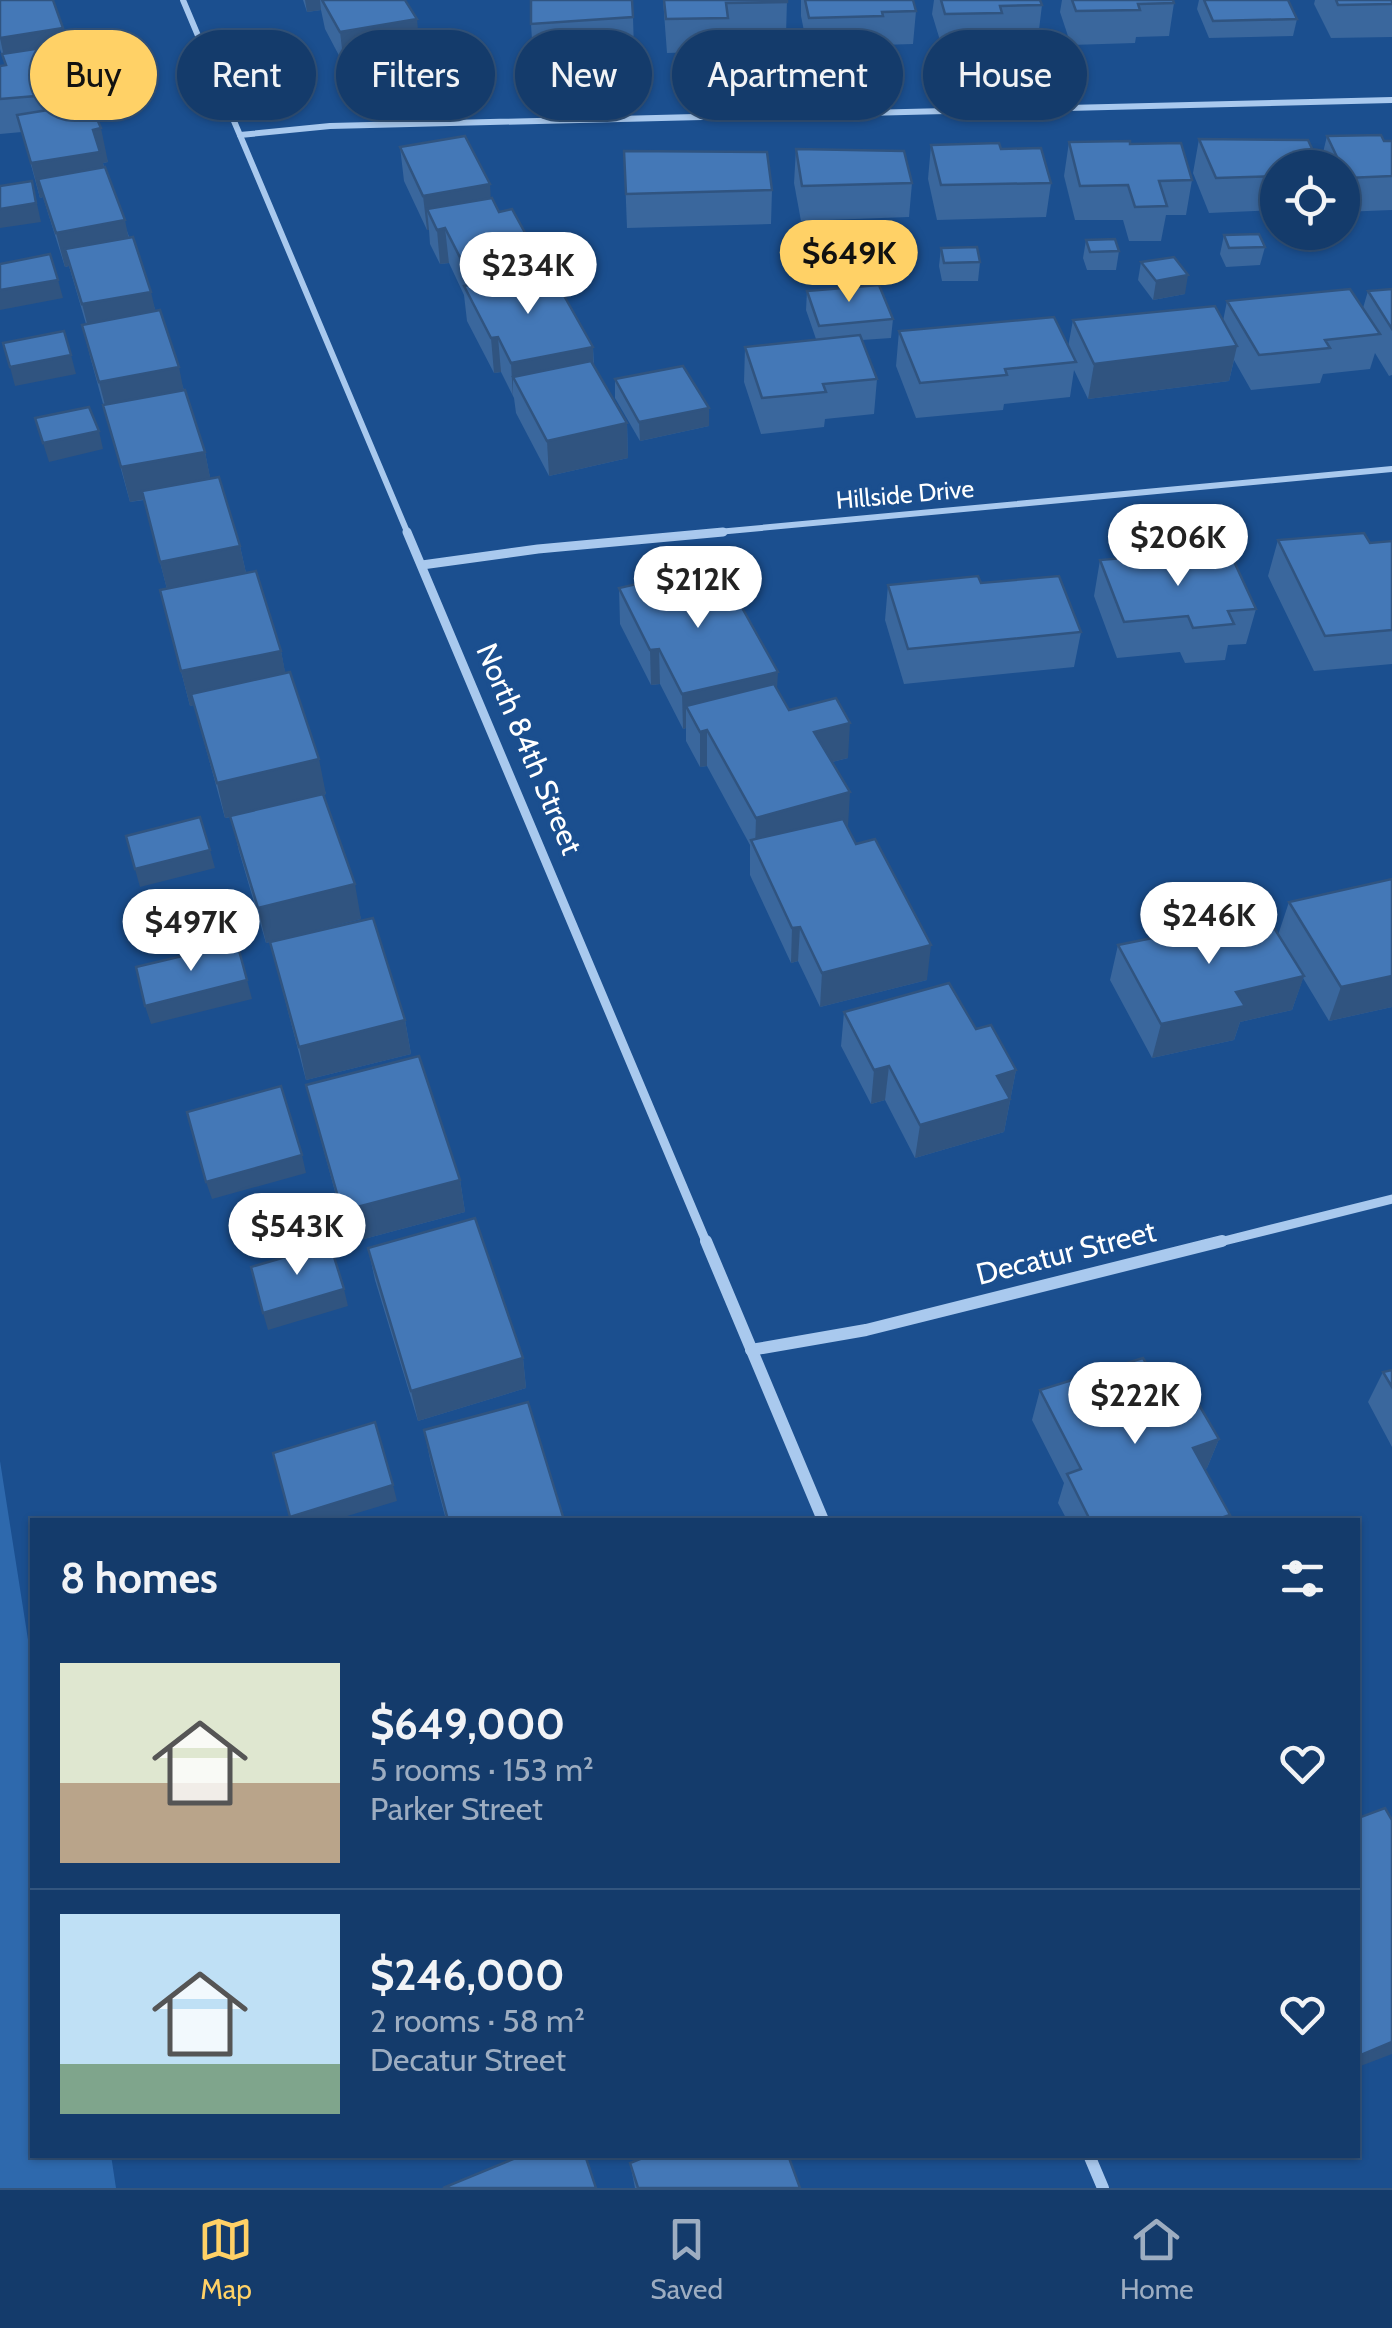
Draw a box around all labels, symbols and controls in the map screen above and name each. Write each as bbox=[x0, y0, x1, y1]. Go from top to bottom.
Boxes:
chip: Buy bbox=[30, 30, 157, 120]
chip: Rent bbox=[177, 30, 316, 120]
chip: Filters bbox=[336, 30, 495, 120]
chip: New bbox=[515, 30, 652, 120]
chip: Apartment bbox=[672, 30, 903, 120]
chip: House bbox=[923, 30, 1087, 120]
map controls bbox=[1260, 150, 1360, 250]
button: locate bbox=[1260, 150, 1360, 250]
pin: $649K bbox=[779, 220, 919, 305]
pin: $234K bbox=[458, 232, 598, 317]
text: $649K bbox=[802, 233, 896, 272]
text: $234K bbox=[482, 245, 574, 284]
street label: Hillside Drive bbox=[835, 473, 976, 515]
pin: $206K bbox=[1108, 504, 1248, 589]
text: $206K bbox=[1130, 517, 1226, 556]
pin: $212K bbox=[628, 546, 768, 631]
text: $212K bbox=[656, 559, 740, 598]
street label: North 84th Street bbox=[468, 638, 591, 860]
pin: $246K bbox=[1139, 882, 1279, 967]
pin: $497K bbox=[121, 889, 261, 974]
text: $246K bbox=[1162, 895, 1256, 934]
text: $497K bbox=[145, 902, 237, 941]
pin: $543K bbox=[227, 1193, 367, 1278]
text: $543K bbox=[251, 1206, 343, 1245]
street label: Decatur Street bbox=[972, 1212, 1160, 1293]
pin: $222K bbox=[1065, 1362, 1205, 1447]
text: $222K bbox=[1090, 1375, 1180, 1414]
icon: filters bbox=[1275, 1551, 1330, 1606]
text: 8 homes bbox=[60, 1552, 218, 1604]
text: $649,000 bbox=[370, 1698, 565, 1750]
icon: home bbox=[140, 1703, 260, 1823]
icon: heart bbox=[1275, 1736, 1330, 1791]
text: 5 rooms · 153 m² bbox=[370, 1750, 594, 1789]
text: Parker Street bbox=[370, 1789, 543, 1828]
text: $246,000 bbox=[370, 1949, 565, 2001]
icon: home bbox=[140, 1954, 260, 2074]
icon: heart bbox=[1275, 1987, 1330, 2042]
text: 2 rooms · 58 m² bbox=[370, 2001, 585, 2040]
text: Decatur Street bbox=[370, 2040, 566, 2079]
tab: Map bbox=[198, 2212, 253, 2306]
tab: Saved bbox=[650, 2212, 723, 2306]
tab: Home bbox=[1120, 2212, 1194, 2306]

